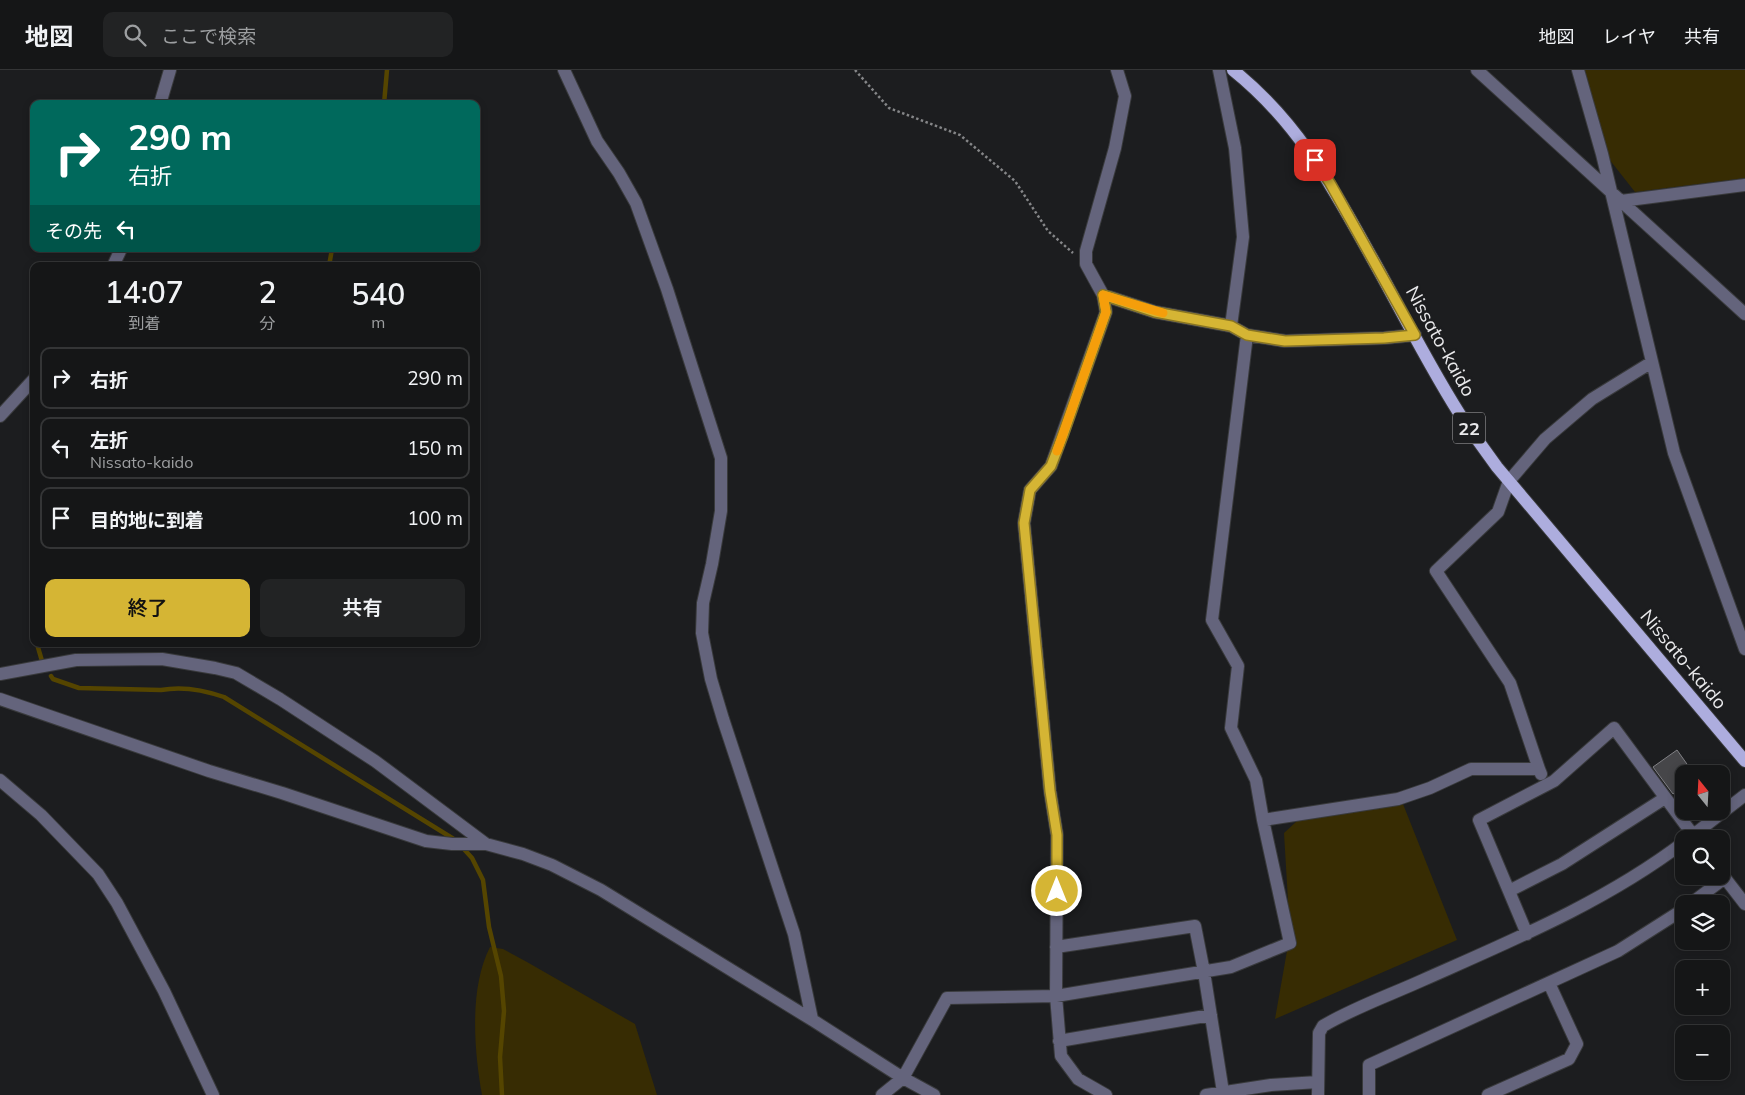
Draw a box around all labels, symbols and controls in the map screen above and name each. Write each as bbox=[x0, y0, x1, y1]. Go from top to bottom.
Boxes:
search box bbox=[103, 12, 453, 57]
text: 地図 bbox=[25, 21, 73, 51]
icon: search bbox=[121, 21, 149, 49]
text: ここで検索 bbox=[161, 24, 256, 48]
text: 地図 bbox=[1539, 25, 1575, 48]
text: レイヤ bbox=[1603, 25, 1656, 48]
text: 共有 bbox=[1684, 25, 1720, 48]
text: 290 m bbox=[128, 115, 232, 159]
icon: right bbox=[45, 120, 110, 185]
pin bbox=[1294, 139, 1336, 181]
icon: arrive bbox=[1301, 146, 1329, 174]
text: 右折 bbox=[128, 162, 172, 190]
icon: left bbox=[112, 215, 140, 243]
text: その先 bbox=[45, 219, 102, 243]
text: 14:07 bbox=[105, 273, 184, 311]
text: 2 bbox=[259, 273, 277, 311]
text: 540 bbox=[351, 275, 405, 313]
street label: Nissato-kaido bbox=[1401, 282, 1481, 400]
text: m bbox=[371, 312, 385, 332]
text: 到着 bbox=[128, 313, 160, 333]
text: 分 bbox=[260, 313, 276, 333]
icon: right bbox=[47, 364, 75, 392]
text: 290 m bbox=[407, 366, 463, 390]
text: 右折 bbox=[90, 368, 128, 392]
road number: 22 bbox=[1453, 412, 1485, 443]
text: 左折 bbox=[90, 428, 128, 452]
icon: left bbox=[47, 434, 75, 462]
text: 150 m bbox=[407, 436, 463, 460]
text: Nissato-kaido bbox=[90, 452, 193, 472]
icon: arrive bbox=[47, 504, 75, 532]
text: 100 m bbox=[407, 506, 463, 530]
text: 目的地に到着 bbox=[90, 508, 204, 532]
button: 終了 bbox=[45, 579, 250, 637]
button: 共有 bbox=[260, 579, 465, 637]
street label: Nissato-kaido bbox=[1635, 604, 1733, 714]
north arrow bbox=[1675, 765, 1730, 820]
map controls bbox=[1675, 765, 1730, 1080]
button: search bbox=[1675, 830, 1730, 885]
position arrow bbox=[1030, 864, 1082, 916]
button: layers bbox=[1675, 895, 1730, 950]
button: + bbox=[1675, 960, 1730, 1015]
button: − bbox=[1675, 1025, 1730, 1080]

